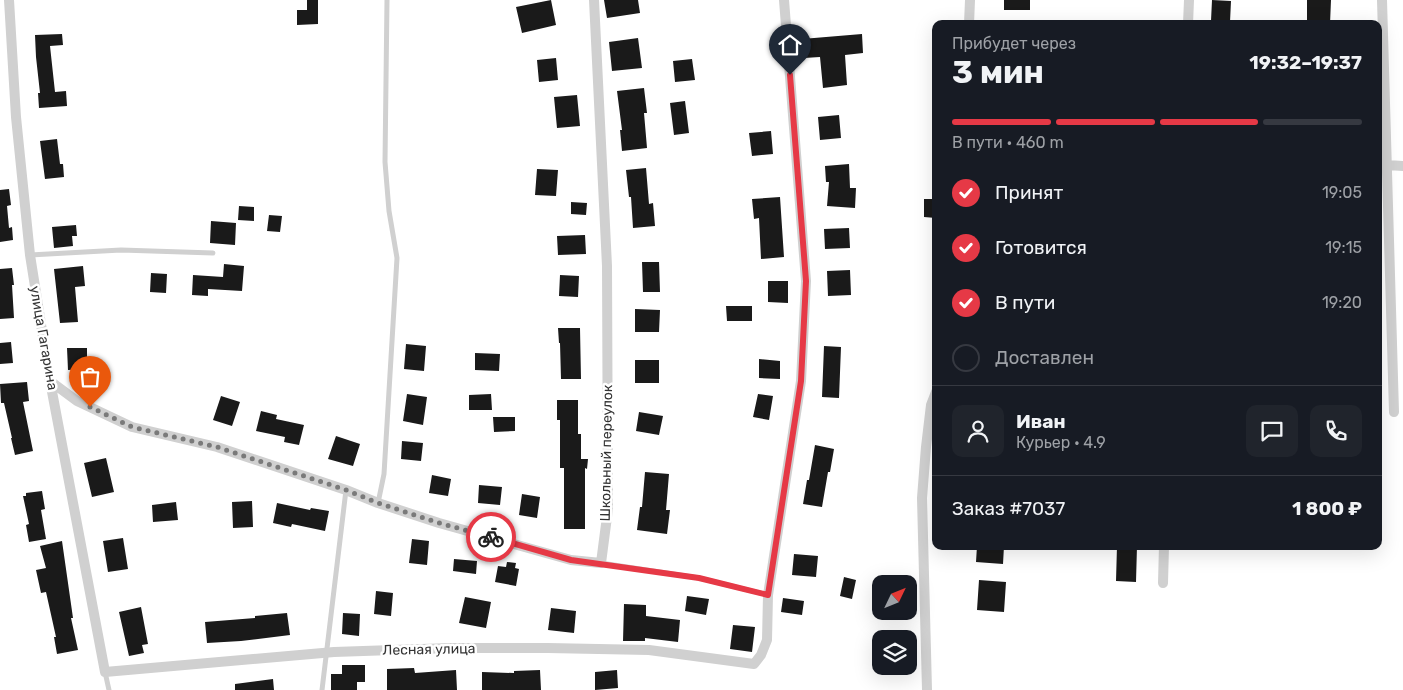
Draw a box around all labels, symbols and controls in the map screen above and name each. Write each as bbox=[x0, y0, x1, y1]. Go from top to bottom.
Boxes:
pin bbox=[769, 24, 811, 75]
icon: home bbox=[776, 31, 804, 59]
text: Прибудет через bbox=[952, 34, 1076, 53]
text: 19:32–19:37 bbox=[1249, 51, 1362, 74]
text: 3 мин bbox=[952, 53, 1044, 91]
text: В пути · 460 m bbox=[952, 133, 1064, 152]
icon: check bbox=[952, 179, 980, 207]
text: Принят bbox=[995, 181, 1063, 204]
text: 19:05 bbox=[1322, 183, 1362, 202]
icon: check bbox=[952, 234, 980, 262]
text: Готовится bbox=[995, 236, 1087, 259]
text: 19:15 bbox=[1325, 238, 1362, 257]
street label: улица Гагарина bbox=[26, 285, 61, 392]
icon: check bbox=[952, 289, 980, 317]
text: В пути bbox=[995, 291, 1055, 314]
text: 19:20 bbox=[1322, 293, 1362, 312]
text: Доставлен bbox=[995, 346, 1094, 369]
pin bbox=[69, 356, 111, 407]
icon: bag bbox=[76, 363, 104, 391]
street label: Школьный переулок bbox=[597, 384, 616, 522]
button: person bbox=[952, 405, 1004, 457]
button: chat bbox=[1246, 405, 1298, 457]
button: phone bbox=[1310, 405, 1362, 457]
text: Иван bbox=[1016, 410, 1066, 433]
text: Курьер · 4.9 bbox=[1016, 433, 1106, 452]
text: Заказ #7037 bbox=[952, 497, 1065, 520]
text: 1 800 ₽ bbox=[1292, 497, 1362, 520]
courier bbox=[466, 512, 516, 562]
icon: bike bbox=[477, 523, 505, 551]
north arrow bbox=[872, 575, 918, 620]
map controls bbox=[872, 575, 917, 675]
button: layers bbox=[872, 630, 917, 675]
street label: Лесная улица bbox=[382, 640, 476, 659]

